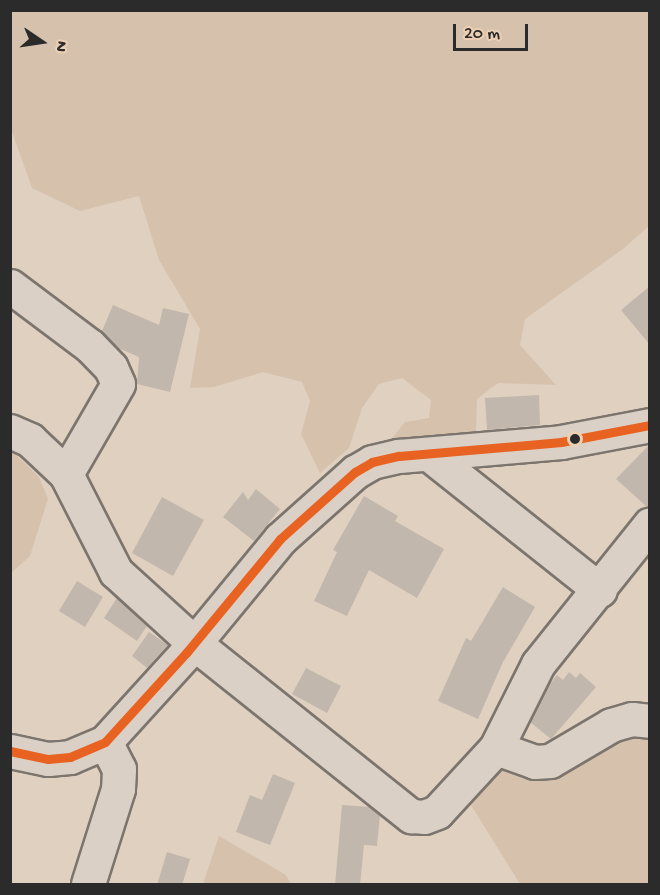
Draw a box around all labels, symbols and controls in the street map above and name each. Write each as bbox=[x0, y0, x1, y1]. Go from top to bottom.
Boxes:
north arrow bbox=[12, 12, 72, 72]
scale bar bbox=[456, 12, 531, 50]
text: 20 m bbox=[464, 24, 500, 45]
text: N bbox=[50, 39, 70, 53]
unlabelled marker bbox=[569, 433, 581, 445]

